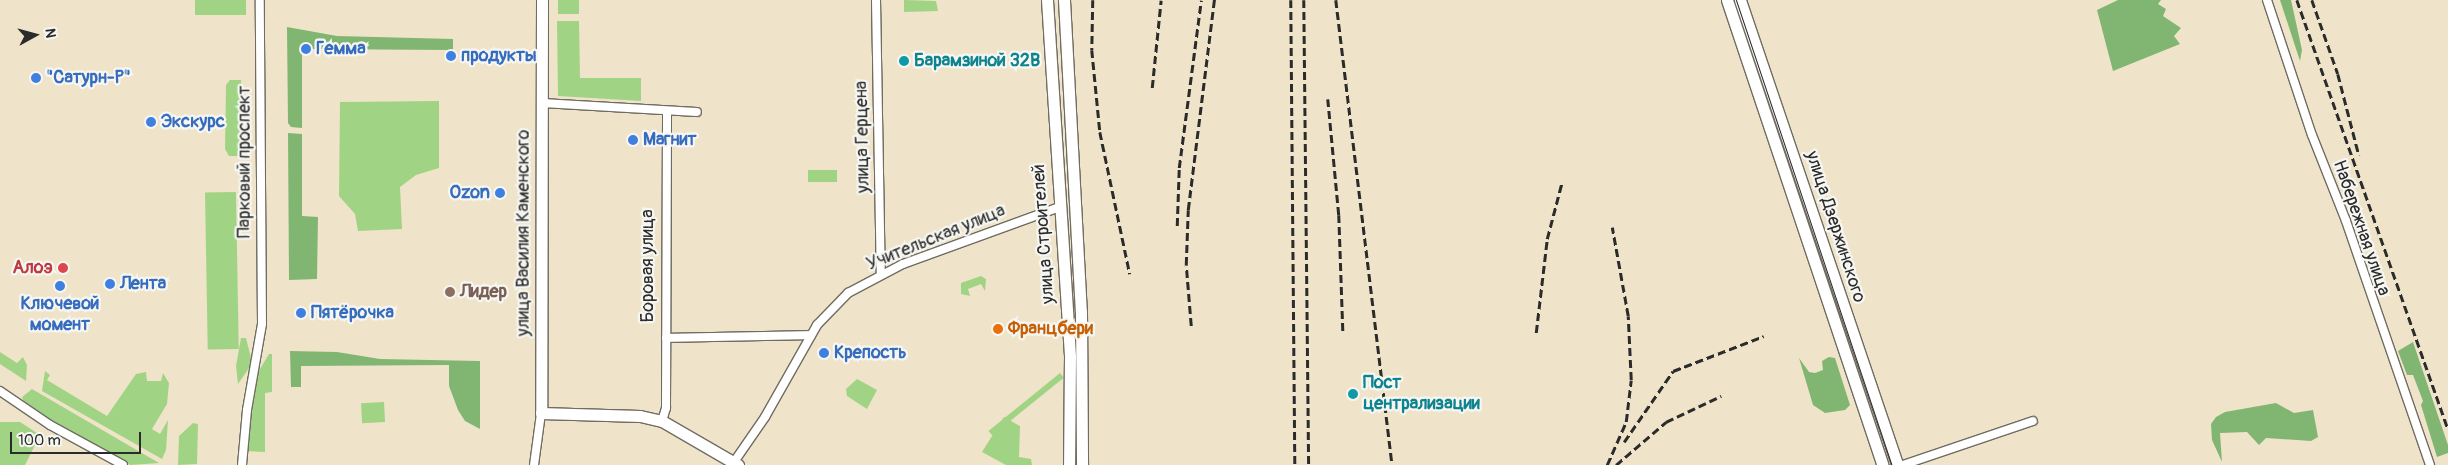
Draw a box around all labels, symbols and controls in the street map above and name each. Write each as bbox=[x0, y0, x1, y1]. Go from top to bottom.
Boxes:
north arrow bbox=[10, 10, 60, 60]
text: N bbox=[41, 27, 59, 39]
place label: Гемма bbox=[316, 38, 366, 60]
marker: Гемма bbox=[300, 43, 312, 55]
place label: продукты bbox=[461, 45, 537, 67]
marker: продукты bbox=[445, 50, 457, 62]
place label: Барамзиной 32В bbox=[914, 50, 1040, 72]
marker: Барамзиной 32В bbox=[898, 55, 910, 67]
place label: "Сатурн-Р" bbox=[46, 67, 131, 89]
marker: "Сатурн-Р" bbox=[30, 72, 42, 84]
street label: улица Герцена bbox=[851, 81, 875, 193]
street label: Парковый проспект bbox=[234, 86, 256, 238]
place label: Экскурс bbox=[161, 111, 225, 133]
marker: Экскурс bbox=[145, 116, 157, 128]
place label: Магнит bbox=[643, 129, 696, 151]
street label: улица Василия Каменского bbox=[513, 130, 535, 336]
marker: Магнит bbox=[627, 134, 639, 146]
street label: улица Дзержинского bbox=[1800, 149, 1870, 305]
street label: Набережная улица bbox=[2328, 157, 2394, 299]
street label: улица Строителей bbox=[1028, 163, 1060, 305]
place label: Ozon bbox=[450, 182, 490, 204]
marker: Ozon bbox=[494, 187, 506, 199]
street label: Учительская улица bbox=[864, 200, 1008, 276]
street label: Боровая улица bbox=[637, 209, 659, 323]
place label: Алоэ bbox=[13, 257, 53, 279]
marker: Алоэ bbox=[57, 262, 69, 274]
place label: Лента bbox=[120, 273, 166, 295]
marker: Лента bbox=[104, 278, 116, 290]
marker: Ключевой момент bbox=[54, 280, 66, 292]
place label: Лидер bbox=[460, 281, 507, 303]
marker: Лидер bbox=[444, 286, 456, 298]
place label: Ключевой момент bbox=[21, 294, 99, 336]
place label: Пятёрочка bbox=[311, 302, 394, 324]
marker: Пятёрочка bbox=[295, 307, 307, 319]
place label: Францбери bbox=[1008, 318, 1093, 340]
marker: Францбери bbox=[992, 323, 1004, 335]
place label: Крепость bbox=[834, 342, 907, 364]
marker: Крепость bbox=[818, 347, 830, 359]
place label: Пост централизации bbox=[1363, 373, 1480, 416]
marker: Пост централизации bbox=[1347, 388, 1359, 400]
scale bar bbox=[12, 422, 144, 454]
text: 100 m bbox=[18, 431, 61, 450]

